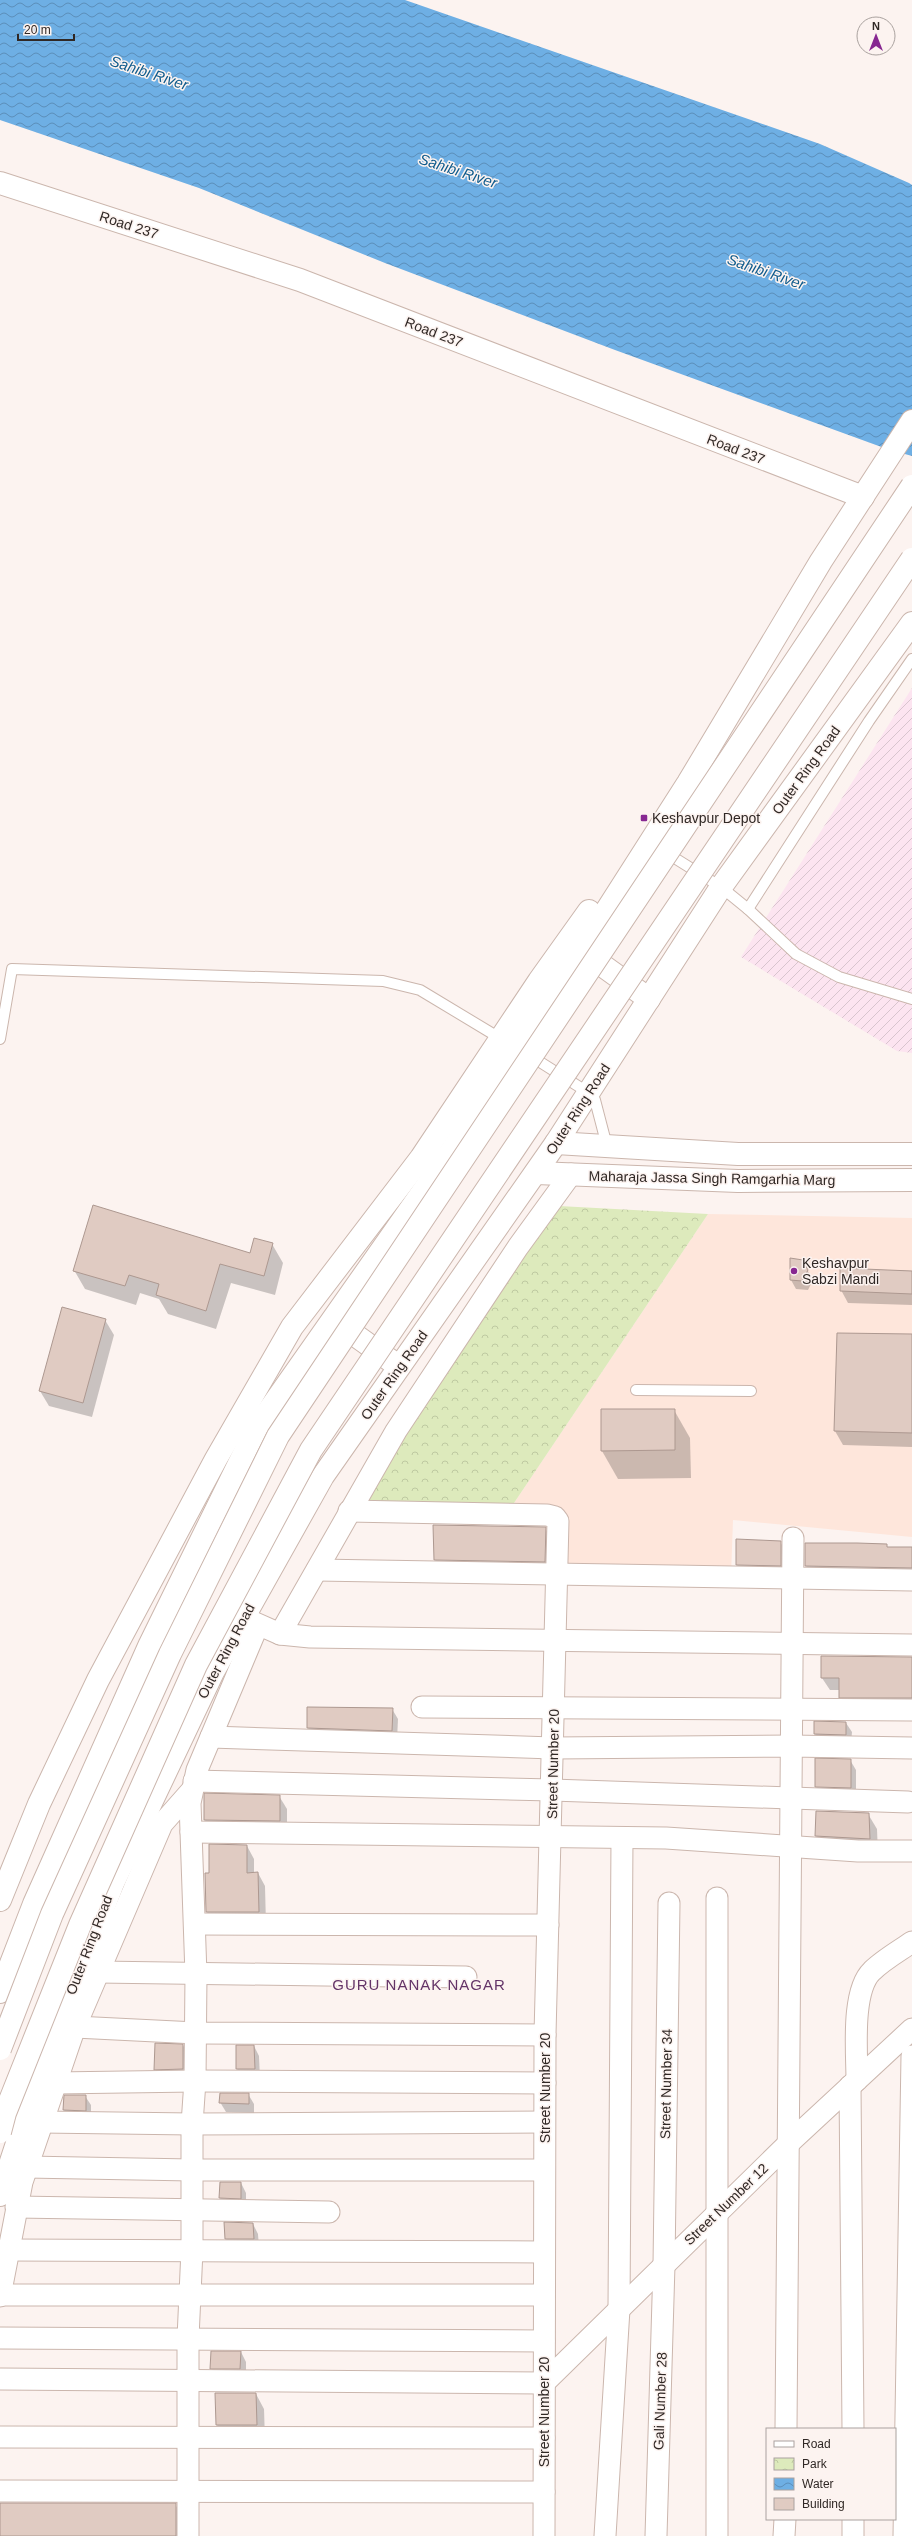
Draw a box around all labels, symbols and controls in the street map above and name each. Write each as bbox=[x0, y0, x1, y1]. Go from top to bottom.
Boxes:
scale bar bbox=[18, 16, 74, 42]
north arrow bbox=[856, 16, 896, 56]
text: N bbox=[872, 20, 880, 32]
text: 20 m bbox=[24, 23, 51, 37]
water label: Sahibi River bbox=[108, 52, 191, 93]
water label: Sahibi River bbox=[417, 150, 500, 191]
street label: Road 237 bbox=[98, 208, 161, 242]
water label: Sahibi River bbox=[725, 250, 808, 293]
street label: Road 237 bbox=[403, 314, 465, 350]
street label: Road 237 bbox=[705, 431, 767, 467]
street label: Outer Ring Road bbox=[769, 723, 843, 817]
place label: Keshavpur Depot bbox=[652, 810, 760, 826]
marker: Keshavpur Depot bbox=[639, 813, 649, 823]
street label: Outer Ring Road bbox=[543, 1061, 613, 1157]
street label: Maharaja Jassa Singh Ramgarhia Marg bbox=[589, 1168, 835, 1188]
place label: Keshavpur Sabzi Mandi bbox=[802, 1255, 879, 1287]
marker: Keshavpur Sabzi Mandi bbox=[789, 1266, 799, 1276]
street label: Outer Ring Road bbox=[357, 1327, 431, 1423]
street label: Outer Ring Road bbox=[194, 1601, 258, 1701]
street label: Street Number 20 bbox=[544, 1708, 562, 1819]
street label: Outer Ring Road bbox=[63, 1893, 115, 1997]
district label: GURU NANAK NAGAR bbox=[332, 1976, 506, 1993]
street label: Street Number 34 bbox=[657, 2028, 675, 2139]
street label: Street Number 20 bbox=[537, 2033, 553, 2143]
street label: Street Number 12 bbox=[681, 2160, 771, 2248]
street label: Gali Number 28 bbox=[650, 2352, 670, 2450]
street label: Street Number 20 bbox=[536, 2357, 552, 2467]
legend bbox=[766, 2428, 896, 2520]
text: Road bbox=[802, 2437, 831, 2451]
text: Park bbox=[802, 2457, 828, 2471]
text: Water bbox=[802, 2477, 834, 2491]
text: Building bbox=[802, 2497, 845, 2511]

